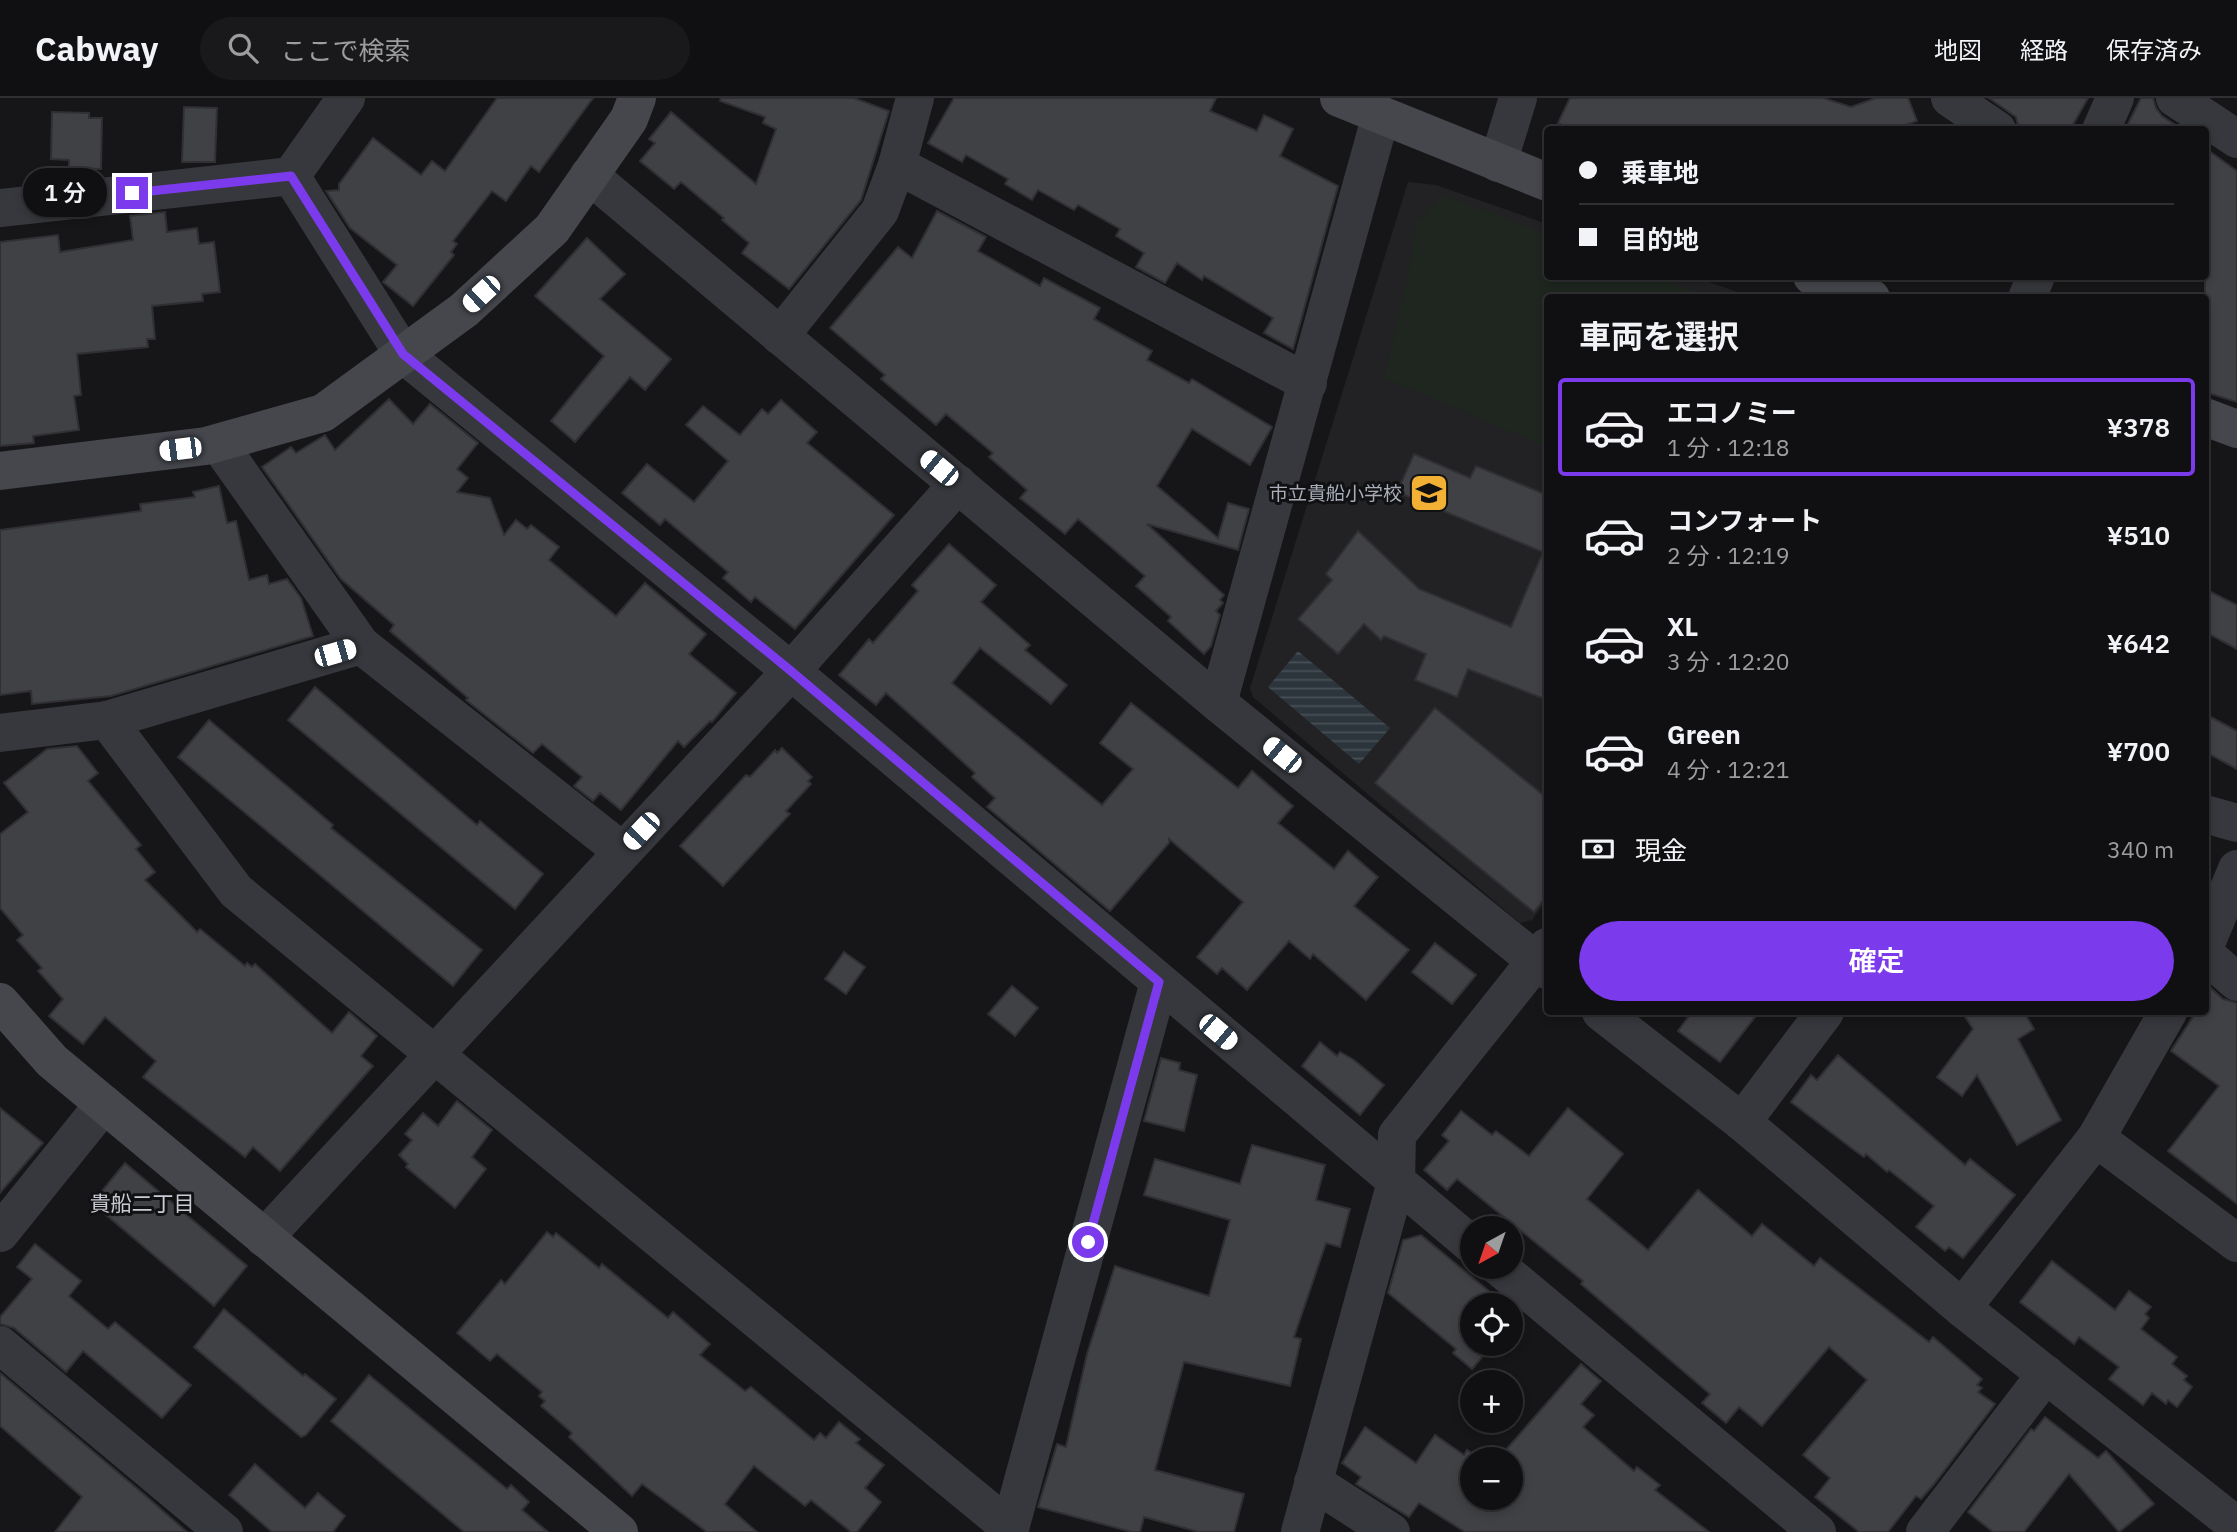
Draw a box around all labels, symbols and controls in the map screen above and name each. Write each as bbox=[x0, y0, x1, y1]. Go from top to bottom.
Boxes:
search box bbox=[200, 17, 690, 80]
text: Cabway bbox=[35, 27, 158, 70]
icon: search bbox=[224, 29, 262, 67]
text: ここで検索 bbox=[280, 33, 410, 67]
text: 地図 bbox=[1934, 34, 1982, 66]
text: 経路 bbox=[2020, 34, 2068, 66]
text: 保存済み bbox=[2106, 34, 2202, 66]
text: 乗車地 bbox=[1621, 155, 1699, 189]
callout: 1 分 bbox=[24, 168, 108, 217]
text: 1 分 bbox=[44, 177, 86, 207]
route end bbox=[116, 177, 148, 209]
text: 目的地 bbox=[1621, 222, 1699, 256]
car bbox=[459, 272, 504, 316]
text: 車両を選択 bbox=[1579, 315, 1739, 357]
text: エコノミー bbox=[1667, 395, 1797, 429]
icon: car bbox=[1583, 396, 1646, 459]
text: ¥378 bbox=[2107, 410, 2170, 444]
text: 1 分 · 12:18 bbox=[1667, 432, 1790, 462]
car bbox=[158, 436, 203, 462]
car bbox=[917, 446, 962, 490]
school or university icon: 市立貴船小学校 bbox=[1408, 472, 1450, 514]
place label: 市立貴船小学校 bbox=[1269, 481, 1402, 505]
text: コンフォート bbox=[1667, 503, 1822, 537]
icon: car bbox=[1583, 504, 1646, 567]
text: ¥510 bbox=[2107, 518, 2170, 552]
text: 2 分 · 12:19 bbox=[1667, 540, 1790, 570]
text: XL bbox=[1667, 609, 1698, 643]
icon: car bbox=[1583, 612, 1646, 675]
text: ¥642 bbox=[2107, 626, 2170, 660]
car bbox=[312, 637, 359, 669]
text: 3 分 · 12:20 bbox=[1667, 646, 1790, 676]
text: Green bbox=[1667, 717, 1741, 751]
icon: car bbox=[1583, 720, 1646, 783]
car bbox=[1260, 734, 1305, 776]
text: ¥700 bbox=[2107, 734, 2170, 768]
text: 4 分 · 12:21 bbox=[1667, 754, 1790, 784]
car bbox=[619, 808, 664, 854]
icon: cash bbox=[1579, 830, 1617, 868]
text: 現金 bbox=[1635, 833, 1687, 867]
text: 340 m bbox=[2107, 834, 2174, 864]
button: 確定 bbox=[1579, 921, 2174, 1001]
car bbox=[1196, 1010, 1241, 1054]
district label: 貴船二丁目 bbox=[90, 1189, 195, 1217]
north arrow bbox=[1460, 1216, 1522, 1279]
map controls bbox=[1460, 1216, 1523, 1510]
route start bbox=[1072, 1226, 1104, 1258]
button: locate bbox=[1460, 1293, 1523, 1356]
button: + bbox=[1460, 1370, 1523, 1433]
button: − bbox=[1460, 1447, 1523, 1510]

